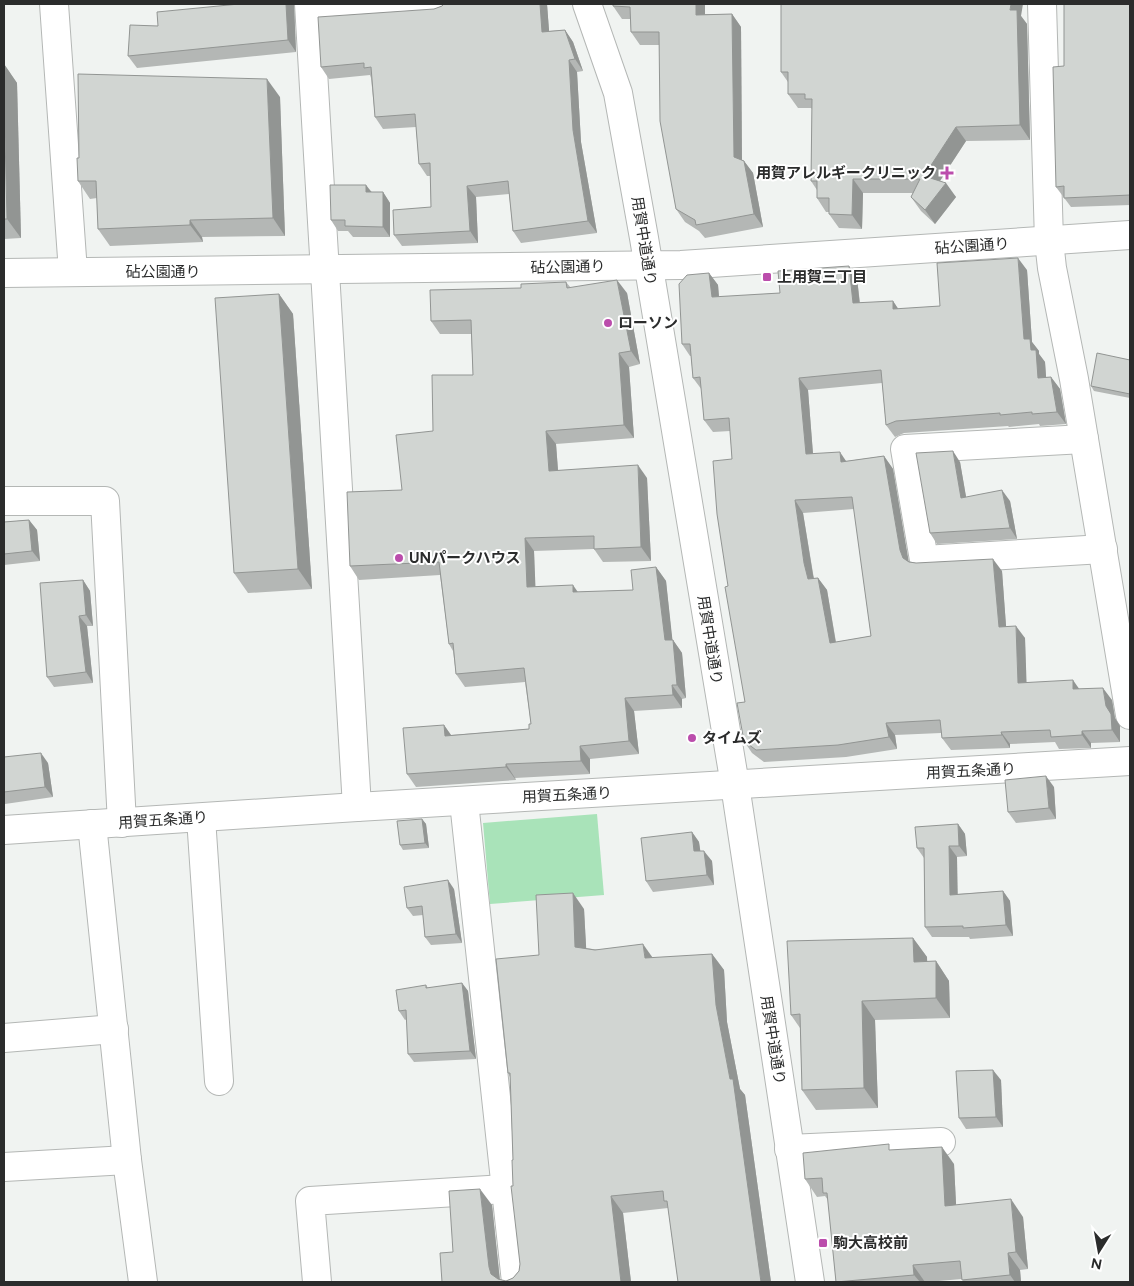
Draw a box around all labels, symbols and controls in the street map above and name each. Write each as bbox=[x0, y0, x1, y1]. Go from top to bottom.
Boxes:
place label: 用賀アレルギークリニック bbox=[756, 164, 936, 182]
marker: 用賀アレルギークリニック bbox=[940, 166, 954, 180]
street label: 用賀中道通り bbox=[628, 195, 660, 287]
street label: 砧公園通り bbox=[934, 234, 1010, 258]
street label: 砧公園通り bbox=[530, 257, 606, 277]
street label: 砧公園通り bbox=[125, 263, 201, 281]
place label: 上用賀三丁目 bbox=[777, 268, 867, 286]
marker: 上用賀三丁目 bbox=[761, 271, 773, 283]
place label: ローソン bbox=[618, 314, 678, 332]
marker: ローソン bbox=[602, 317, 614, 329]
place label: UNパークハウス bbox=[409, 549, 520, 567]
marker: UNパークハウス bbox=[393, 552, 405, 564]
street label: 用賀中道通り bbox=[694, 594, 726, 686]
place label: タイムズ bbox=[702, 729, 762, 747]
marker: タイムズ bbox=[686, 732, 698, 744]
street label: 用賀五条通り bbox=[926, 760, 1016, 782]
street label: 用賀五条通り bbox=[522, 784, 612, 806]
street label: 用賀五条通り bbox=[117, 808, 209, 832]
street label: 用賀中道通り bbox=[757, 994, 789, 1086]
north arrow bbox=[1074, 1226, 1124, 1276]
place label: 駒大高校前 bbox=[833, 1234, 908, 1252]
marker: 駒大高校前 bbox=[817, 1237, 829, 1249]
text: N bbox=[1090, 1254, 1104, 1273]

